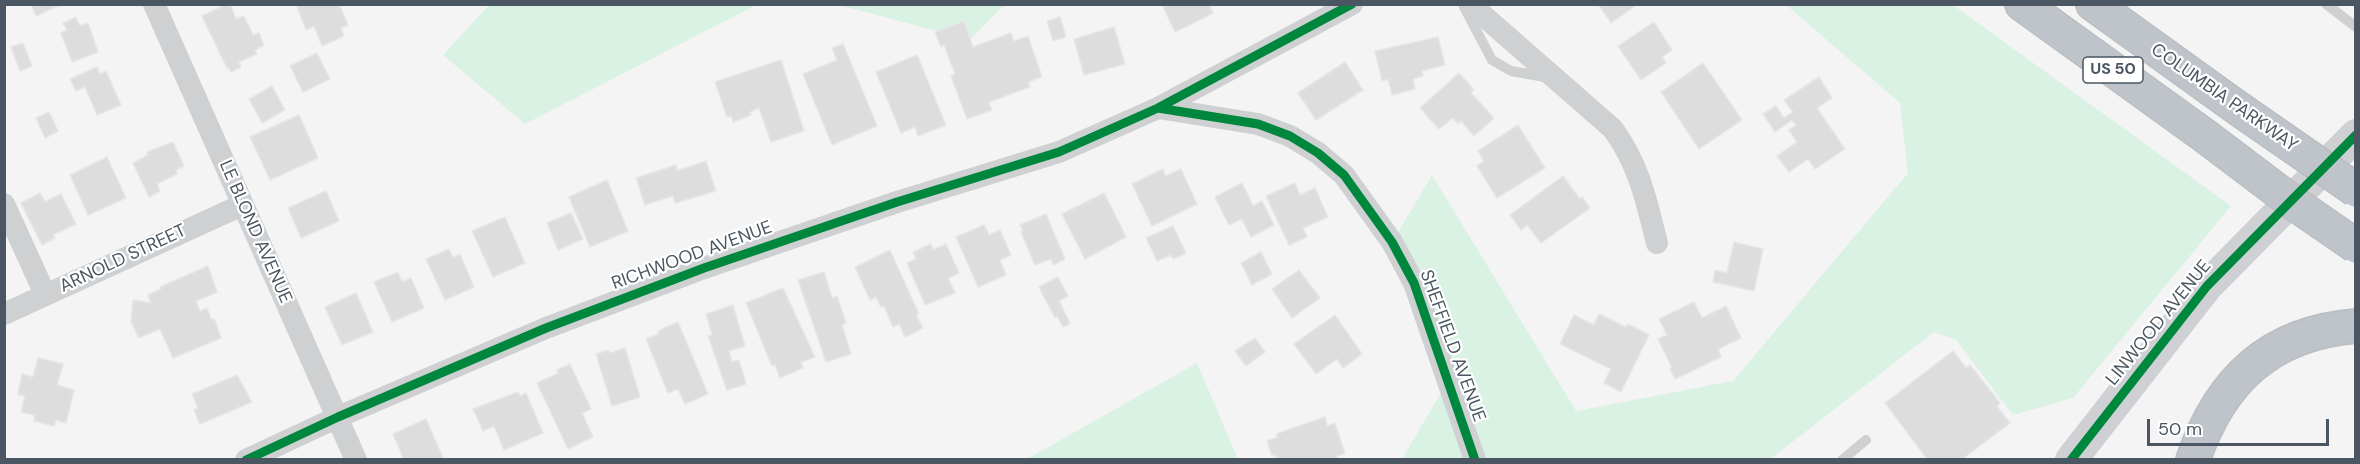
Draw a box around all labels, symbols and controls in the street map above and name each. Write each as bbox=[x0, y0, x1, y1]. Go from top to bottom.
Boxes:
street label: COLUMBIA PARKWAY bbox=[2147, 39, 2301, 157]
road number: US 50 bbox=[2083, 57, 2143, 83]
street label: LE BLOND AVENUE bbox=[214, 157, 296, 307]
street label: RICHWOOD AVENUE bbox=[609, 217, 775, 295]
street label: ARNOLD STREET bbox=[56, 220, 190, 298]
street label: LINWOOD AVENUE bbox=[2102, 256, 2216, 390]
street label: SHEFFIELD AVENUE bbox=[1414, 267, 1490, 425]
scale bar bbox=[2150, 407, 2332, 445]
text: 50 m bbox=[2158, 417, 2202, 441]

